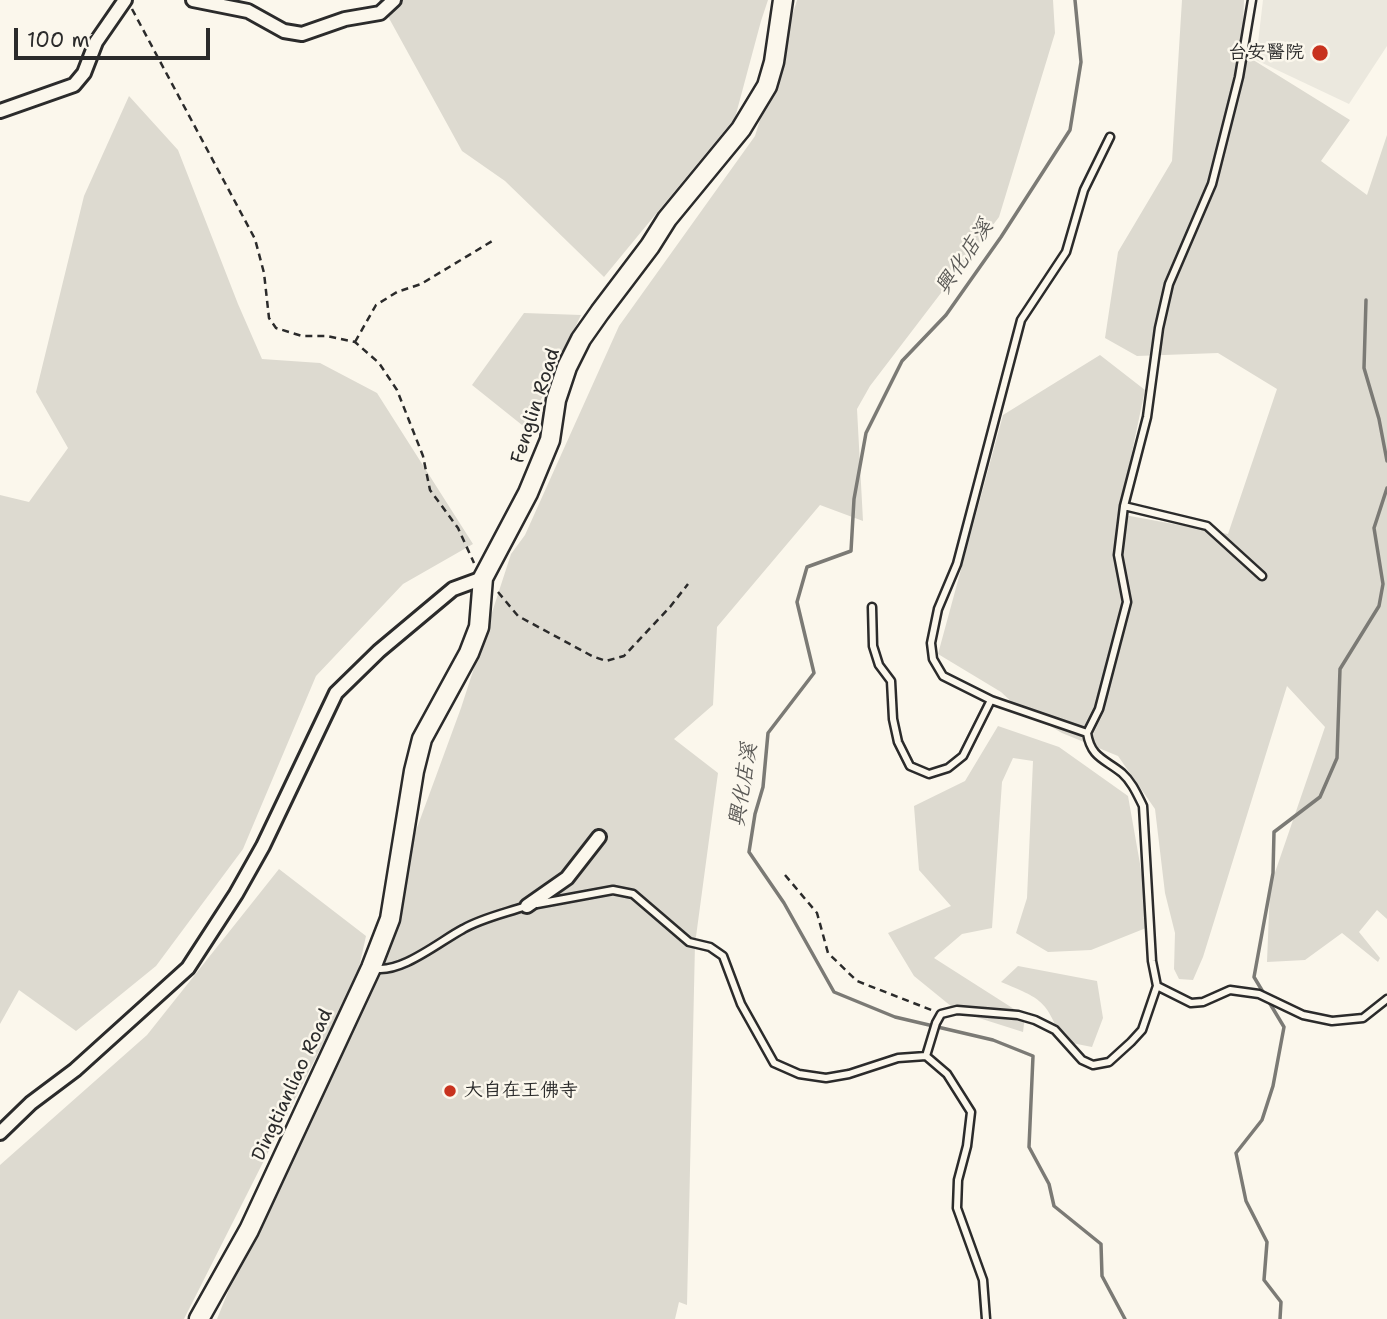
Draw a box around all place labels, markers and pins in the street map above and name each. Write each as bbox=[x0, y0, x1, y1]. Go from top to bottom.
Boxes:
place label: 台安醫院 bbox=[1228, 42, 1304, 64]
marker: 台安醫院 bbox=[1310, 43, 1330, 63]
place label: 大自在王佛寺 bbox=[464, 1080, 578, 1102]
marker: 大自在王佛寺 bbox=[442, 1083, 458, 1099]

